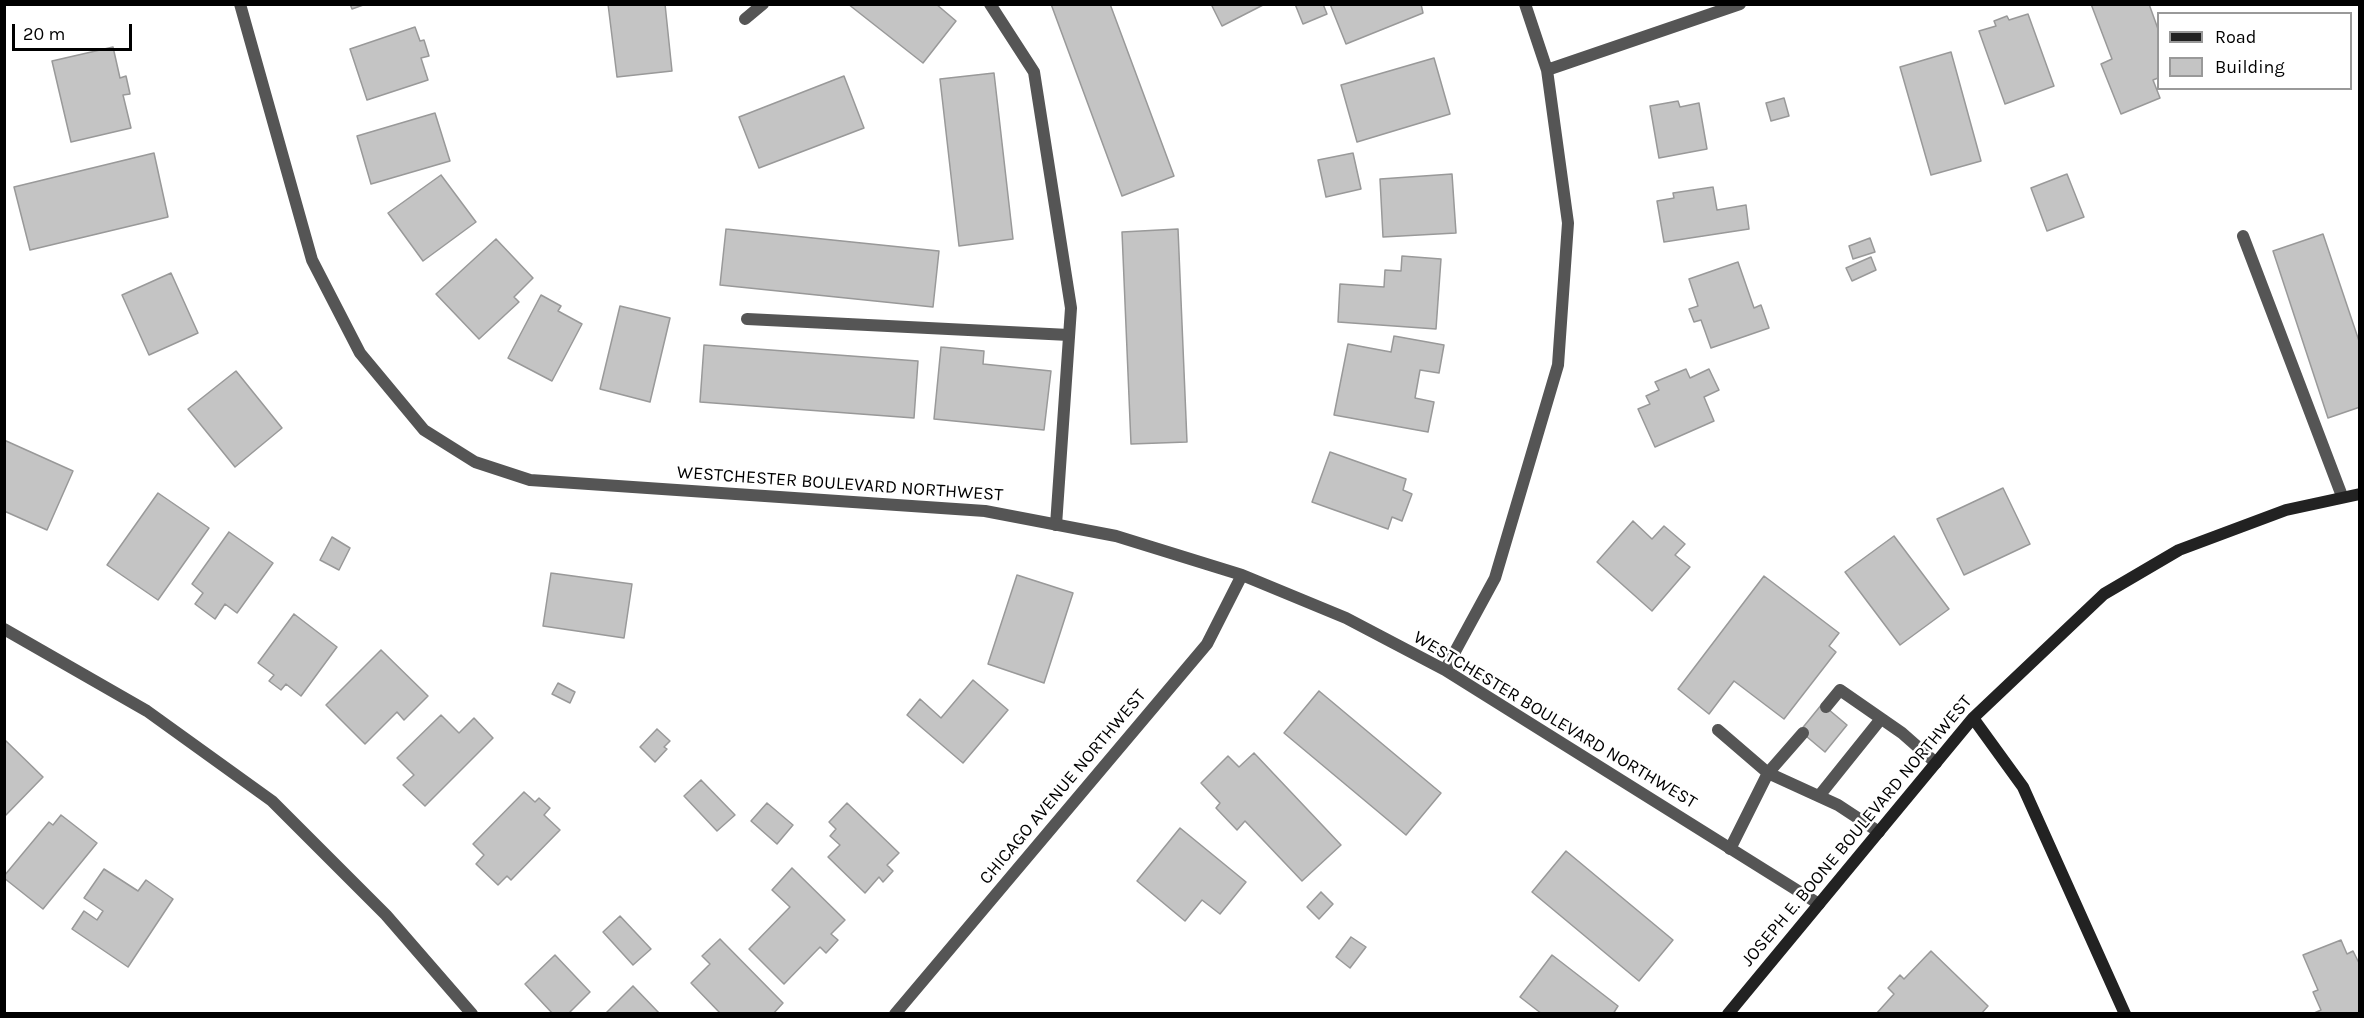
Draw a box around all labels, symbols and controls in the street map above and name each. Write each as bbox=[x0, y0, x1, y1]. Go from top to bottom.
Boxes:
scale bar bbox=[15, 12, 135, 50]
legend bbox=[2157, 12, 2352, 90]
text: 20 m bbox=[23, 23, 65, 45]
text: Road bbox=[2215, 26, 2256, 48]
text: Building bbox=[2215, 56, 2285, 78]
street label: WESTCHESTER BOULEVARD NORTHWEST bbox=[676, 462, 1004, 506]
street label: WESTCHESTER BOULEVARD NORTHWEST bbox=[1409, 627, 1701, 813]
street label: CHICAGO AVENUE NORTHWEST bbox=[975, 685, 1151, 889]
street label: JOSEPH E. BOONE BOULEVARD NORTHWEST bbox=[1737, 691, 1977, 971]

